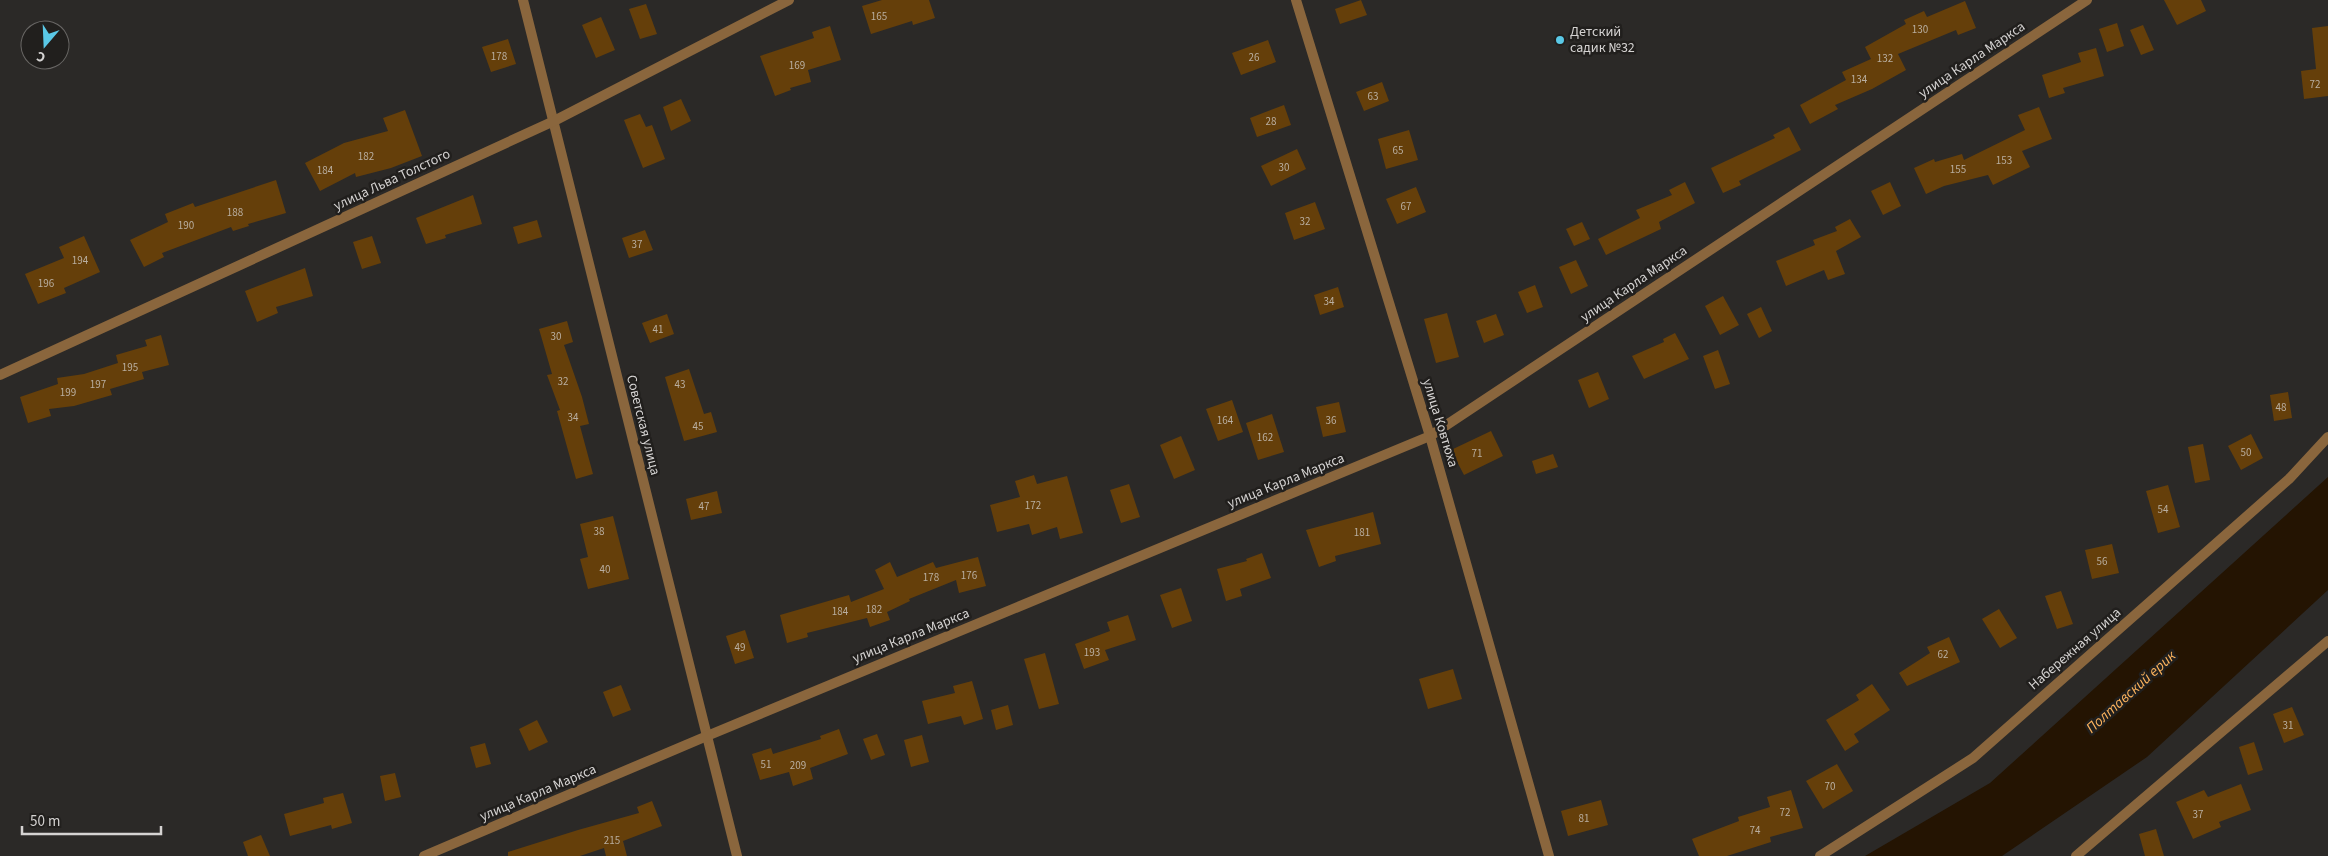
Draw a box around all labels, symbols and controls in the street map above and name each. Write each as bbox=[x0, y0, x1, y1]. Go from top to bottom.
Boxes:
house number: 165 bbox=[871, 9, 887, 24]
street label: улица Карла Маркса bbox=[1915, 17, 2029, 103]
north arrow bbox=[20, 20, 70, 70]
place label: Детский садик №32 bbox=[1570, 22, 1635, 58]
house number: 130 bbox=[1912, 22, 1928, 37]
marker: Детский садик №32 bbox=[1554, 34, 1566, 46]
text: С bbox=[34, 46, 48, 67]
house number: 178 bbox=[491, 49, 508, 64]
house number: 26 bbox=[1249, 50, 1260, 65]
house number: 132 bbox=[1877, 51, 1893, 66]
house number: 169 bbox=[789, 58, 805, 73]
house number: 134 bbox=[1851, 72, 1868, 87]
house number: 72 bbox=[2310, 77, 2320, 92]
house number: 63 bbox=[1368, 89, 1378, 104]
house number: 28 bbox=[1266, 114, 1277, 129]
house number: 65 bbox=[1393, 143, 1403, 158]
street label: улица Льва Толстого bbox=[330, 144, 454, 216]
house number: 182 bbox=[358, 149, 374, 164]
house number: 153 bbox=[1996, 153, 2012, 168]
house number: 30 bbox=[1279, 160, 1289, 175]
house number: 155 bbox=[1950, 162, 1966, 177]
house number: 184 bbox=[317, 163, 334, 178]
house number: 67 bbox=[1401, 199, 1411, 214]
house number: 188 bbox=[227, 205, 244, 220]
house number: 32 bbox=[1300, 214, 1310, 229]
house number: 190 bbox=[178, 218, 194, 233]
house number: 37 bbox=[632, 237, 642, 252]
street label: улица Карла Маркса bbox=[1577, 241, 1691, 327]
house number: 194 bbox=[72, 253, 89, 268]
house number: 196 bbox=[38, 276, 55, 291]
house number: 34 bbox=[1324, 294, 1335, 309]
house number: 41 bbox=[653, 322, 663, 337]
house number: 30 bbox=[551, 329, 561, 344]
house number: 195 bbox=[122, 360, 138, 375]
street label: Советская улица bbox=[621, 373, 665, 477]
house number: 32 bbox=[558, 374, 568, 389]
street label: улица Ковтюха bbox=[1417, 376, 1463, 470]
house number: 197 bbox=[90, 377, 106, 392]
house number: 43 bbox=[675, 377, 685, 392]
house number: 199 bbox=[60, 385, 76, 400]
house number: 48 bbox=[2276, 400, 2287, 415]
house number: 34 bbox=[568, 410, 579, 425]
house number: 164 bbox=[1217, 413, 1234, 428]
house number: 36 bbox=[1326, 413, 1337, 428]
house number: 45 bbox=[693, 419, 703, 434]
house number: 162 bbox=[1257, 430, 1273, 445]
house number: 50 bbox=[2241, 445, 2251, 460]
house number: 71 bbox=[1472, 446, 1482, 461]
street label: улица Карла Маркса bbox=[1224, 448, 1348, 514]
house number: 172 bbox=[1025, 498, 1041, 513]
house number: 47 bbox=[699, 499, 709, 514]
house number: 54 bbox=[2158, 502, 2169, 517]
house number: 38 bbox=[594, 524, 605, 539]
house number: 181 bbox=[1354, 525, 1370, 540]
house number: 56 bbox=[2097, 554, 2108, 569]
house number: 40 bbox=[600, 562, 610, 577]
house number: 176 bbox=[961, 568, 978, 583]
house number: 178 bbox=[923, 570, 940, 585]
house number: 182 bbox=[866, 602, 882, 617]
street label: улица Карла Маркса bbox=[849, 603, 973, 669]
street label: Набережная улица bbox=[2024, 603, 2126, 695]
house number: 184 bbox=[832, 604, 849, 619]
house number: 49 bbox=[735, 640, 745, 655]
house number: 193 bbox=[1084, 645, 1100, 660]
water label: Полтавский ерик bbox=[2081, 645, 2181, 738]
house number: 62 bbox=[1938, 647, 1948, 662]
house number: 31 bbox=[2283, 718, 2293, 733]
house number: 51 bbox=[761, 757, 771, 772]
house number: 209 bbox=[790, 758, 806, 773]
street label: улица Карла Маркса bbox=[477, 759, 599, 827]
house number: 70 bbox=[1825, 779, 1835, 794]
scale bar bbox=[22, 804, 161, 836]
house number: 72 bbox=[1780, 805, 1790, 820]
house number: 37 bbox=[2193, 807, 2203, 822]
text: 50 m bbox=[30, 811, 60, 832]
house number: 81 bbox=[1579, 811, 1589, 826]
house number: 74 bbox=[1750, 823, 1761, 838]
house number: 215 bbox=[604, 833, 620, 848]

